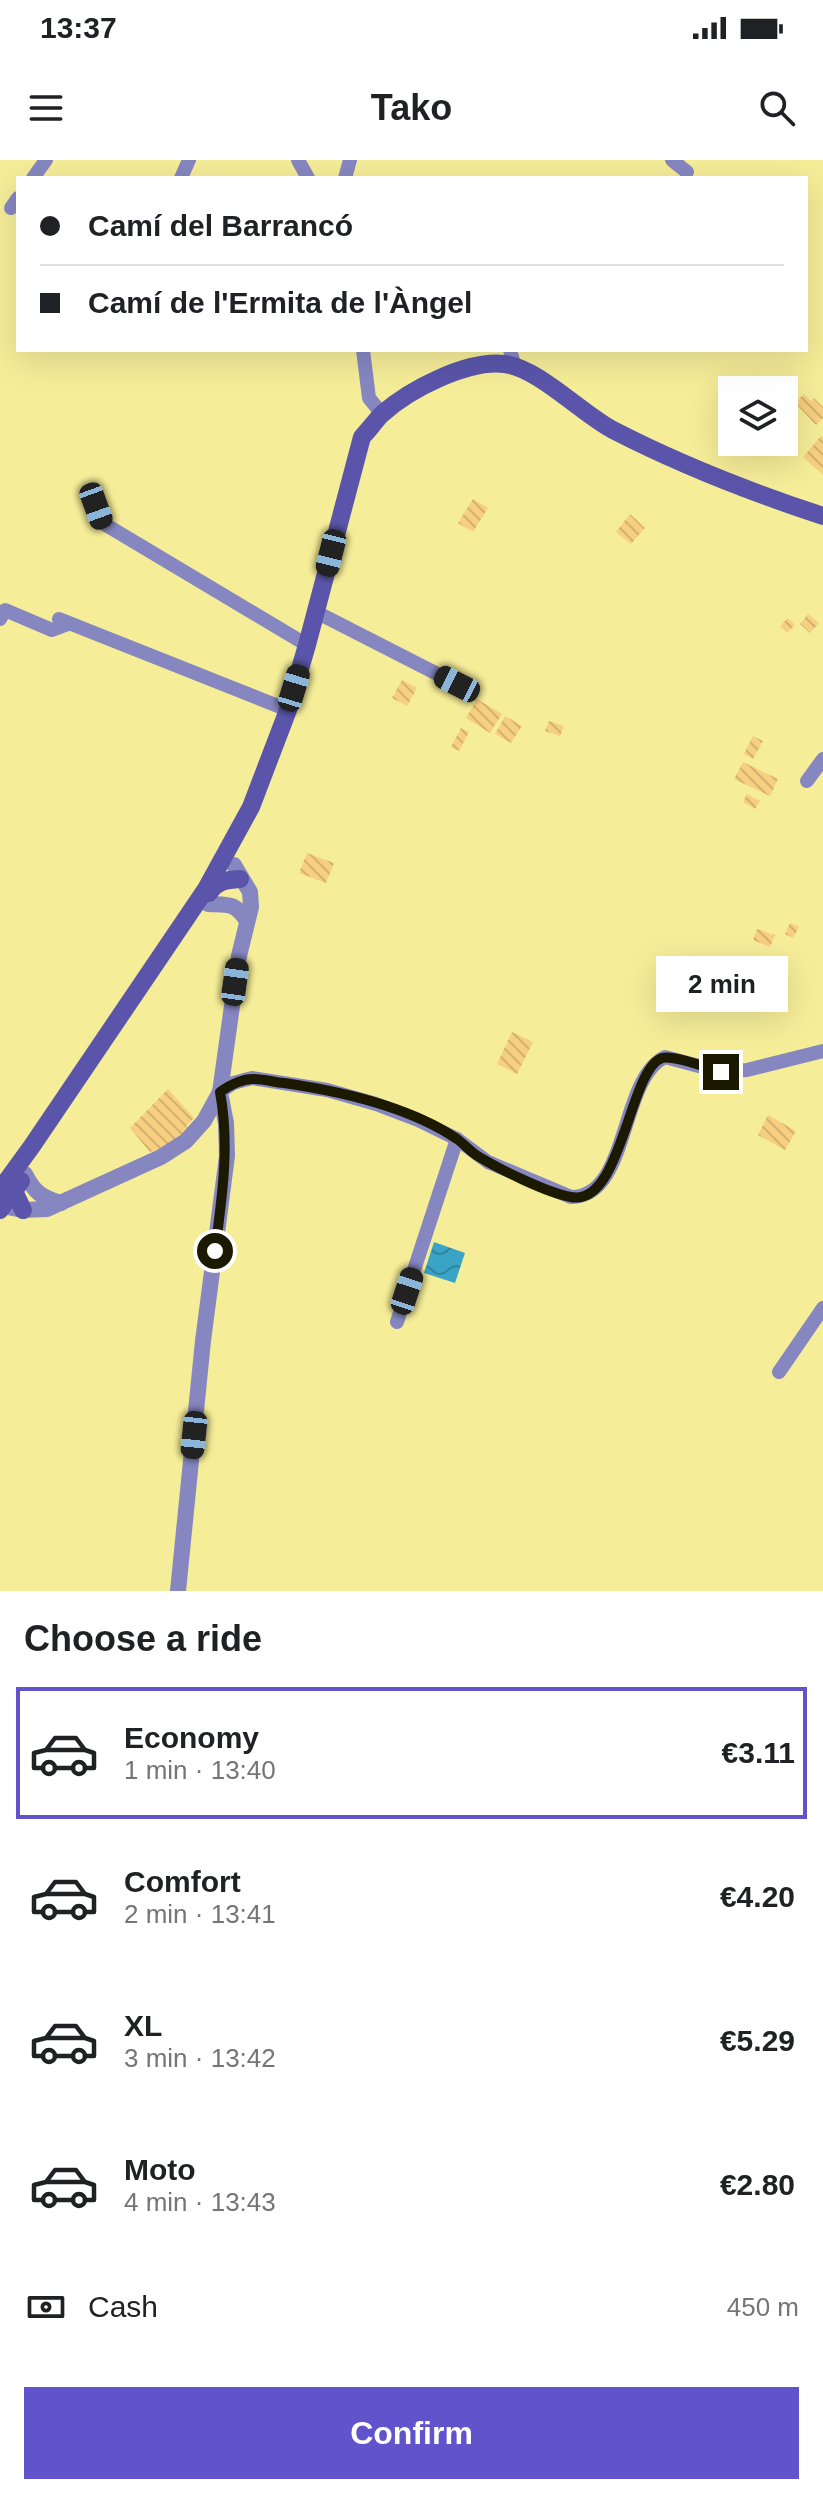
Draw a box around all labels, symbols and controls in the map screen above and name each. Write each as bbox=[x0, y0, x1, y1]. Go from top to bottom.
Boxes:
text: 13:37 bbox=[40, 11, 117, 44]
icon: menu bbox=[24, 86, 68, 130]
icon: search bbox=[755, 86, 799, 130]
text: Tako bbox=[371, 87, 452, 128]
text: Camí del Barrancó bbox=[88, 209, 353, 242]
text: Camí de l'Ermita de l'Àngel bbox=[88, 286, 472, 319]
map controls bbox=[718, 376, 798, 456]
button: layers bbox=[718, 376, 798, 456]
car bbox=[77, 479, 115, 533]
car bbox=[314, 527, 348, 579]
car bbox=[276, 662, 312, 714]
car bbox=[430, 662, 484, 706]
callout: 2 min bbox=[655, 956, 787, 1012]
car bbox=[220, 957, 250, 1007]
text: 2 min bbox=[688, 969, 756, 999]
route end bbox=[703, 1054, 739, 1090]
route start bbox=[197, 1233, 233, 1269]
car bbox=[388, 1264, 426, 1318]
car bbox=[180, 1410, 208, 1460]
text: Choose a ride bbox=[24, 1618, 262, 1659]
icon: car bbox=[28, 1717, 100, 1789]
text: Economy bbox=[124, 1721, 259, 1754]
text: €3.11 bbox=[722, 1736, 795, 1769]
text: 1 min · 13:40 bbox=[124, 1755, 276, 1785]
icon: car bbox=[28, 1861, 100, 1933]
text: Comfort bbox=[124, 1865, 241, 1898]
text: €4.20 bbox=[720, 1880, 795, 1913]
text: 2 min · 13:41 bbox=[124, 1899, 276, 1929]
icon: car bbox=[28, 2005, 100, 2077]
text: XL bbox=[124, 2009, 162, 2042]
text: €5.29 bbox=[720, 2024, 795, 2057]
text: 3 min · 13:42 bbox=[124, 2043, 276, 2073]
icon: car bbox=[28, 2149, 100, 2221]
text: Moto bbox=[124, 2153, 196, 2186]
text: €2.80 bbox=[720, 2168, 795, 2201]
text: 4 min · 13:43 bbox=[124, 2187, 276, 2217]
icon: cash bbox=[24, 2285, 68, 2329]
text: Cash bbox=[88, 2290, 158, 2323]
text: 450 m bbox=[727, 2292, 799, 2322]
button: Confirm bbox=[24, 2387, 799, 2479]

